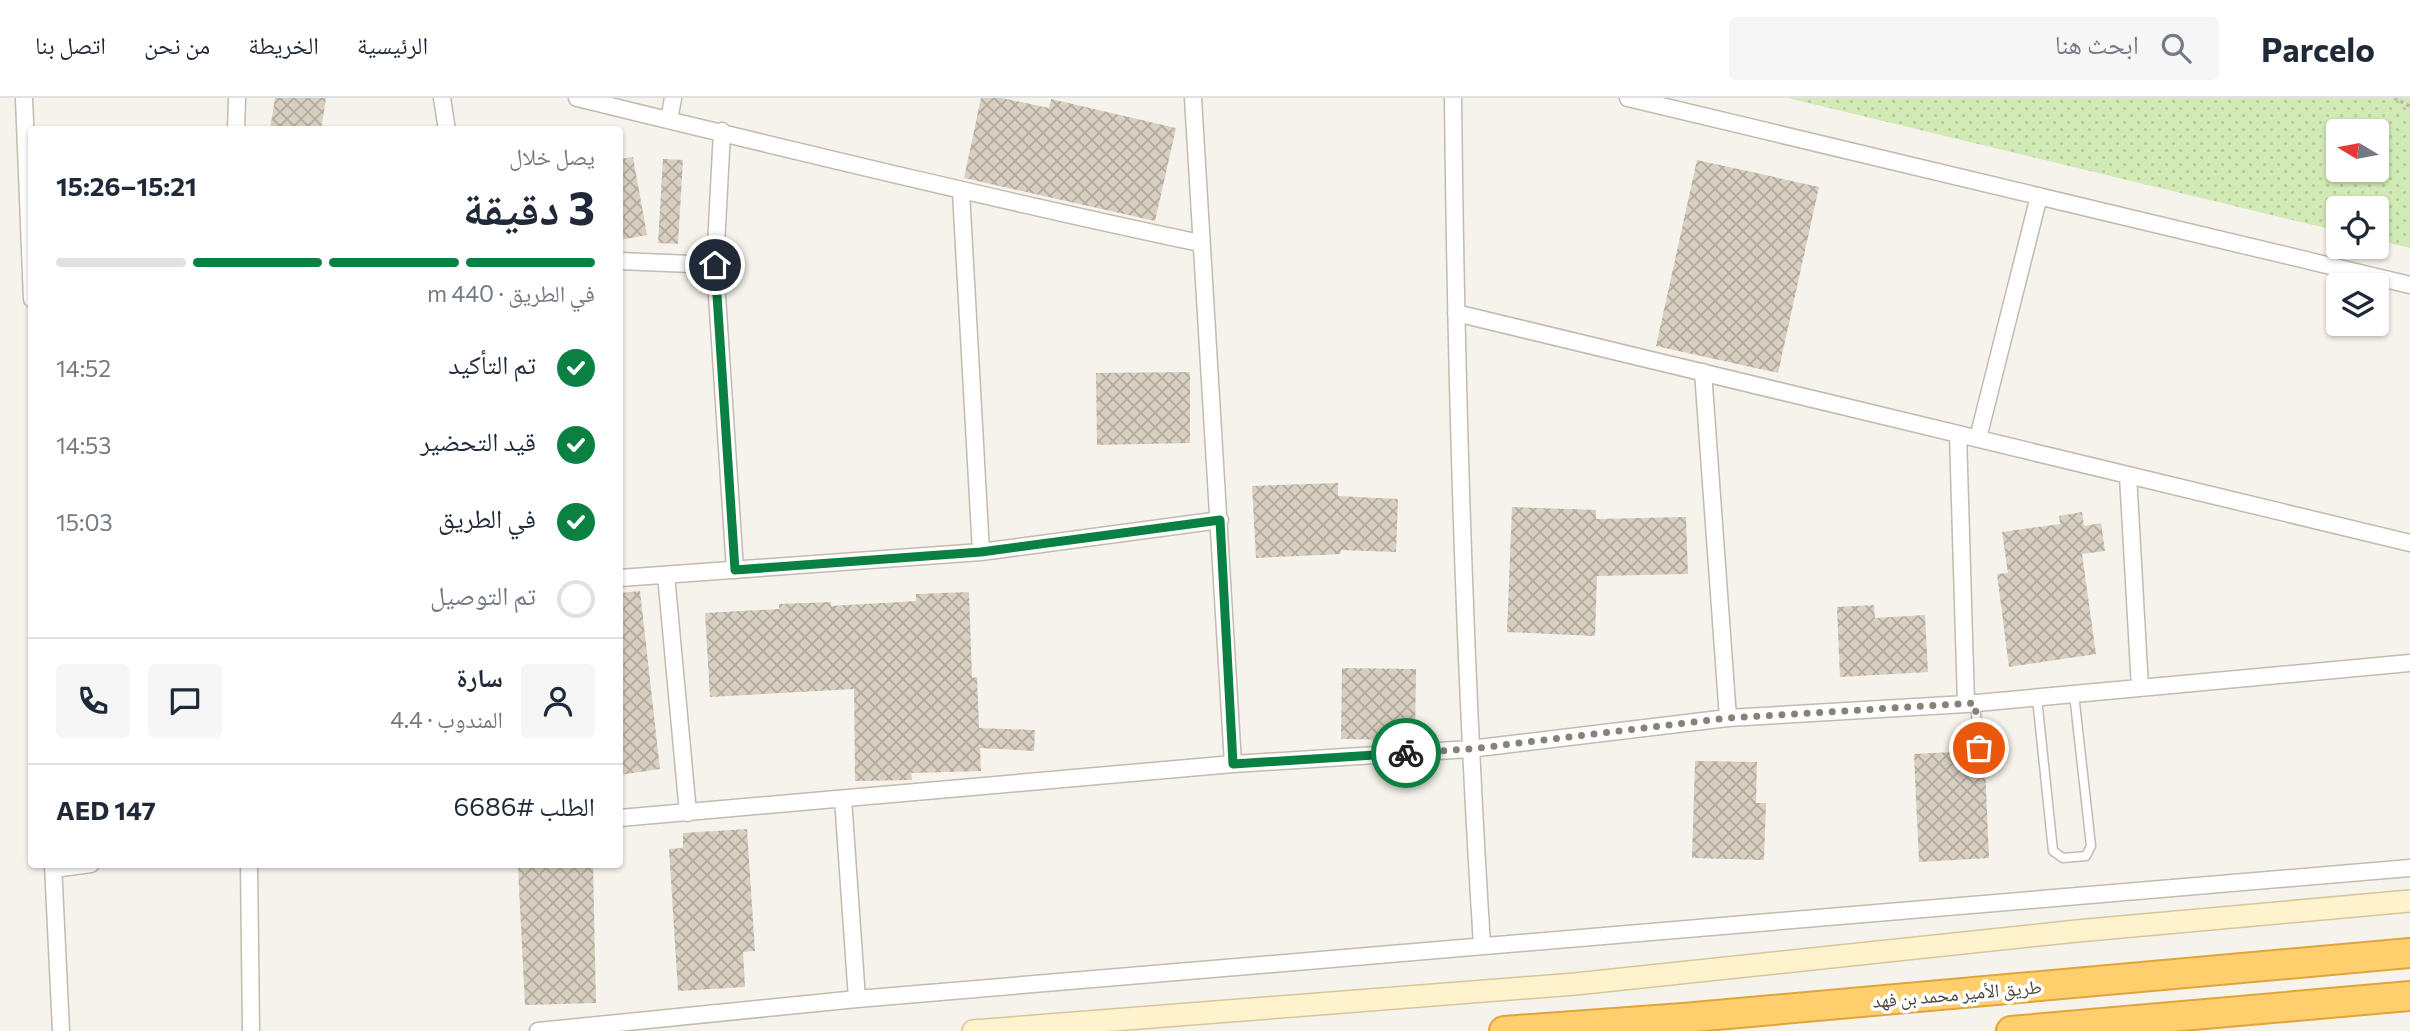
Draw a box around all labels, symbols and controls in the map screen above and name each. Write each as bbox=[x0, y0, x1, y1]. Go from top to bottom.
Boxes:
search box bbox=[1729, 17, 2219, 80]
text: ابحث هنا bbox=[2055, 28, 2139, 59]
text: Parcelo bbox=[2261, 28, 2375, 69]
icon: search bbox=[2157, 29, 2195, 67]
text: اتصل بنا bbox=[35, 30, 106, 59]
text: من نحن bbox=[144, 30, 210, 59]
text: الخريطة bbox=[248, 30, 319, 59]
text: الرئيسية bbox=[357, 30, 428, 59]
north arrow bbox=[2326, 119, 2389, 182]
map controls bbox=[2326, 119, 2389, 336]
text: يصل خلال bbox=[509, 142, 595, 170]
text: 15:21–15:26 bbox=[56, 170, 197, 201]
text: 3 دقيقة bbox=[463, 178, 595, 234]
button: locate bbox=[2326, 196, 2389, 259]
pin bbox=[685, 235, 745, 295]
icon: home bbox=[696, 246, 734, 284]
button: layers bbox=[2326, 273, 2389, 336]
text: في الطريق · 440 m bbox=[427, 279, 595, 307]
text: تم التأكيد bbox=[448, 348, 536, 379]
icon: check bbox=[557, 349, 595, 387]
text: 14:52 bbox=[56, 354, 111, 382]
text: قيد التحضير bbox=[420, 425, 536, 456]
icon: check bbox=[557, 426, 595, 464]
text: 14:53 bbox=[56, 431, 111, 459]
text: في الطريق bbox=[438, 502, 536, 533]
icon: check bbox=[557, 503, 595, 541]
text: 15:03 bbox=[56, 508, 113, 536]
text: تم التوصيل bbox=[430, 579, 536, 610]
text: سارة bbox=[456, 661, 503, 692]
button: phone bbox=[56, 664, 130, 738]
button: chat bbox=[148, 664, 222, 738]
button: person bbox=[521, 664, 595, 738]
text: المندوب · 4.4 bbox=[390, 705, 503, 733]
courier bbox=[1371, 718, 1441, 788]
pin bbox=[1949, 718, 2009, 778]
icon: bag bbox=[1960, 729, 1998, 767]
icon: bike bbox=[1387, 734, 1425, 772]
text: الطلب #6686 bbox=[453, 790, 595, 821]
text: AED 147 bbox=[56, 794, 156, 825]
street label: طريق الأمير محمد بن فهد bbox=[1871, 974, 2043, 1013]

